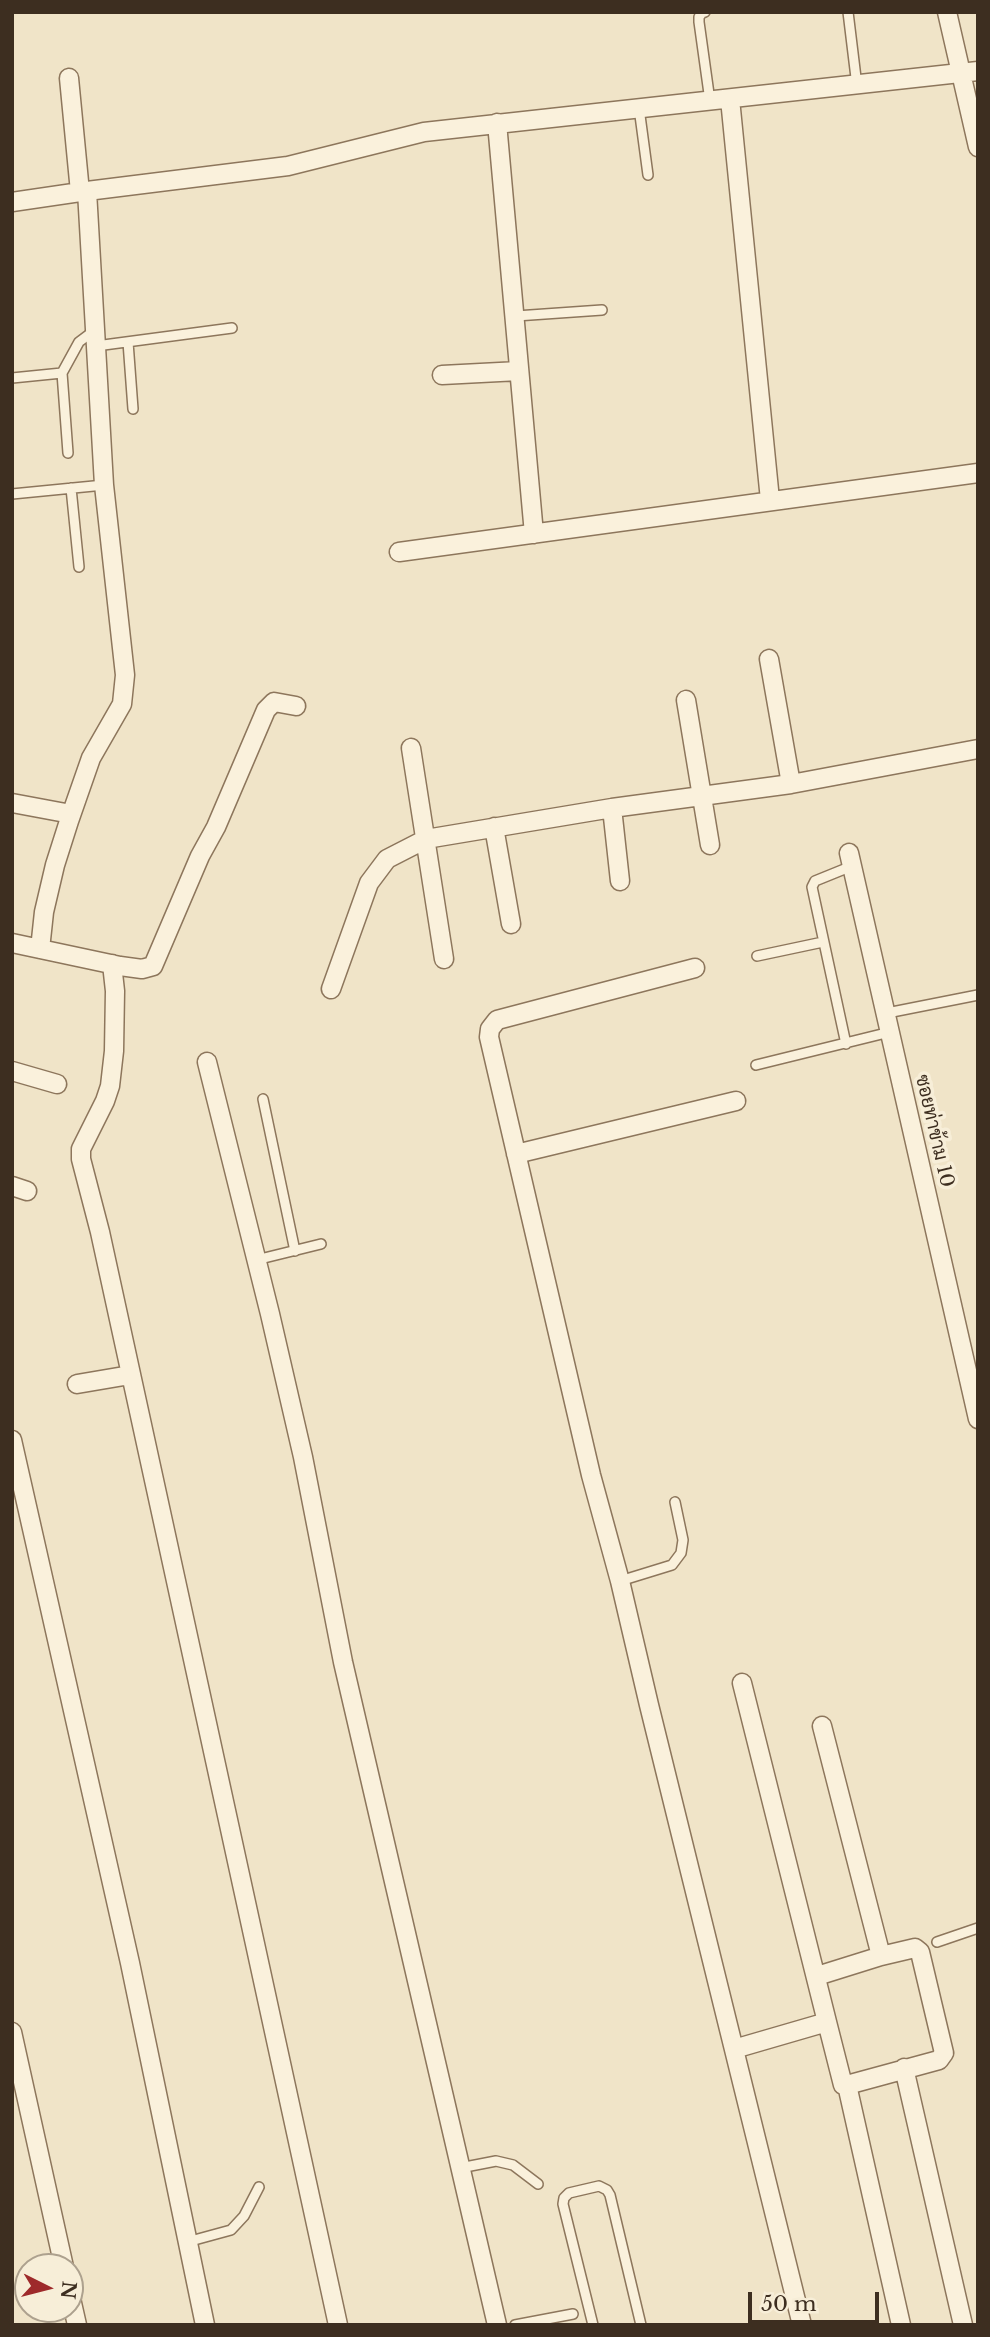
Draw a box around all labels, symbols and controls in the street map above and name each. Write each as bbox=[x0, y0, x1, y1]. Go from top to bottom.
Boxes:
street label: ซอยท่าข้าม 10 bbox=[910, 1072, 958, 1190]
north arrow bbox=[14, 2253, 84, 2323]
scale bar bbox=[752, 2278, 883, 2322]
text: N bbox=[56, 2280, 81, 2300]
text: 50 m bbox=[761, 2291, 816, 2317]

